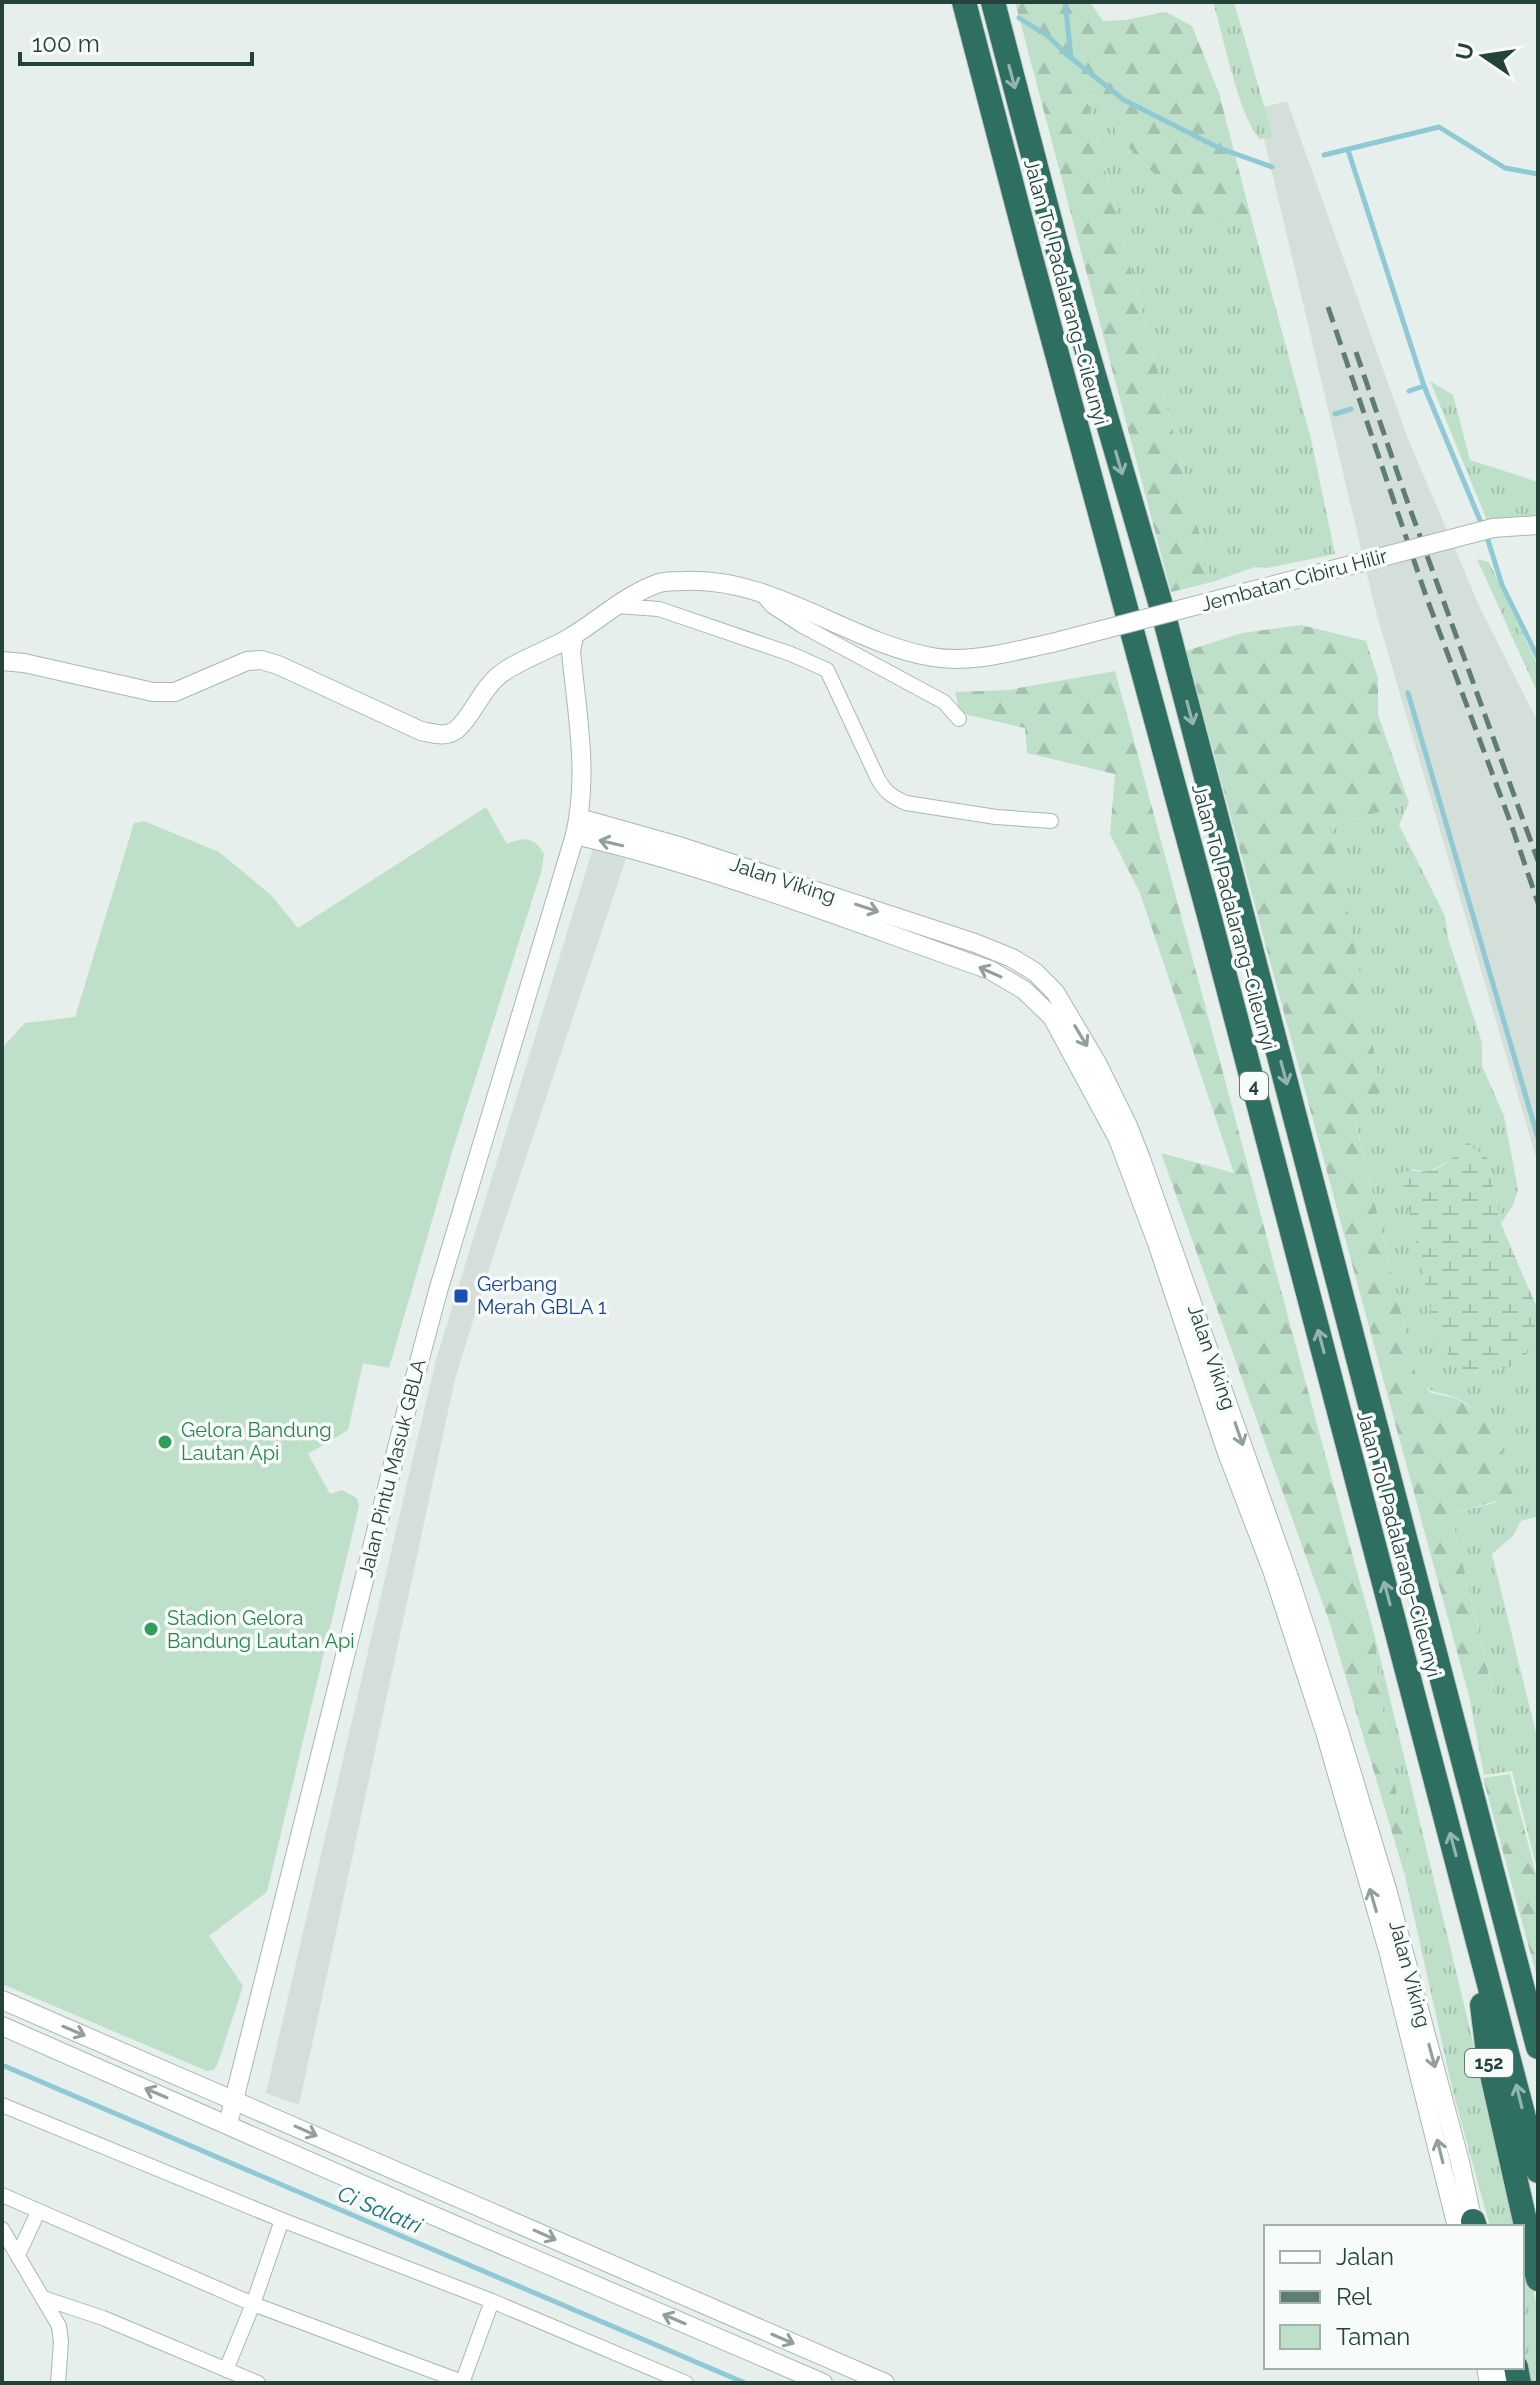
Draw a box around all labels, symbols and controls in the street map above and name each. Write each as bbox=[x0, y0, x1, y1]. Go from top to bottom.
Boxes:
scale bar bbox=[20, 16, 252, 66]
north arrow bbox=[1444, 16, 1524, 96]
text: 100 m bbox=[32, 29, 100, 58]
text: U bbox=[1450, 41, 1479, 62]
one-way arrow bbox=[1006, 64, 1021, 90]
street label: Jalan Tol Padalarang–Cileunyi bbox=[1019, 156, 1113, 428]
one-way arrow bbox=[1112, 449, 1127, 475]
street label: Jembatan Cibiru Hilir bbox=[1198, 544, 1390, 616]
one-way arrow bbox=[1183, 700, 1198, 726]
street label: Jalan Tol Padalarang–Cileunyi bbox=[1187, 781, 1281, 1053]
one-way arrow bbox=[599, 835, 625, 850]
street label: Jalan Viking bbox=[727, 852, 839, 908]
one-way arrow bbox=[854, 902, 879, 916]
one-way arrow bbox=[978, 963, 1002, 978]
one-way arrow bbox=[1074, 1024, 1089, 1048]
one-way arrow bbox=[1278, 1059, 1293, 1085]
road number: 4 bbox=[1240, 1072, 1268, 1100]
place label: Gerbang Merah GBLA 1 bbox=[477, 1272, 607, 1319]
marker: Gerbang Merah GBLA 1 bbox=[452, 1287, 470, 1305]
street label: Jalan Viking bbox=[1183, 1301, 1241, 1413]
one-way arrow bbox=[1313, 1329, 1328, 1355]
street label: Jalan Pintu Masuk GBLA bbox=[353, 1356, 431, 1580]
street label: Jalan Tol Padalarang–Cileunyi bbox=[1352, 1408, 1446, 1680]
place label: Gelora Bandung Lautan Api bbox=[181, 1418, 332, 1465]
one-way arrow bbox=[1232, 1421, 1247, 1446]
marker: Gelora Bandung Lautan Api bbox=[156, 1433, 174, 1451]
one-way arrow bbox=[1379, 1580, 1394, 1606]
place label: Stadion Gelora Bandung Lautan Api bbox=[167, 1606, 355, 1653]
marker: Stadion Gelora Bandung Lautan Api bbox=[142, 1620, 160, 1638]
one-way arrow bbox=[1445, 1832, 1460, 1858]
one-way arrow bbox=[1365, 1887, 1380, 1913]
street label: Jalan Viking bbox=[1384, 1918, 1436, 2030]
one-way arrow bbox=[61, 2024, 86, 2039]
one-way arrow bbox=[1425, 2043, 1440, 2069]
road number: 152 bbox=[1465, 2049, 1513, 2077]
one-way arrow bbox=[1510, 2083, 1525, 2109]
one-way arrow bbox=[144, 2085, 168, 2100]
one-way arrow bbox=[294, 2124, 318, 2139]
one-way arrow bbox=[1431, 2139, 1446, 2164]
water label: Ci Salatri bbox=[334, 2180, 427, 2239]
legend bbox=[1264, 2225, 1524, 2369]
one-way arrow bbox=[532, 2229, 556, 2244]
text: Jalan bbox=[1336, 2242, 1394, 2271]
text: Rel bbox=[1336, 2282, 1372, 2311]
one-way arrow bbox=[663, 2311, 687, 2326]
text: Taman bbox=[1336, 2322, 1410, 2351]
one-way arrow bbox=[770, 2332, 795, 2347]

